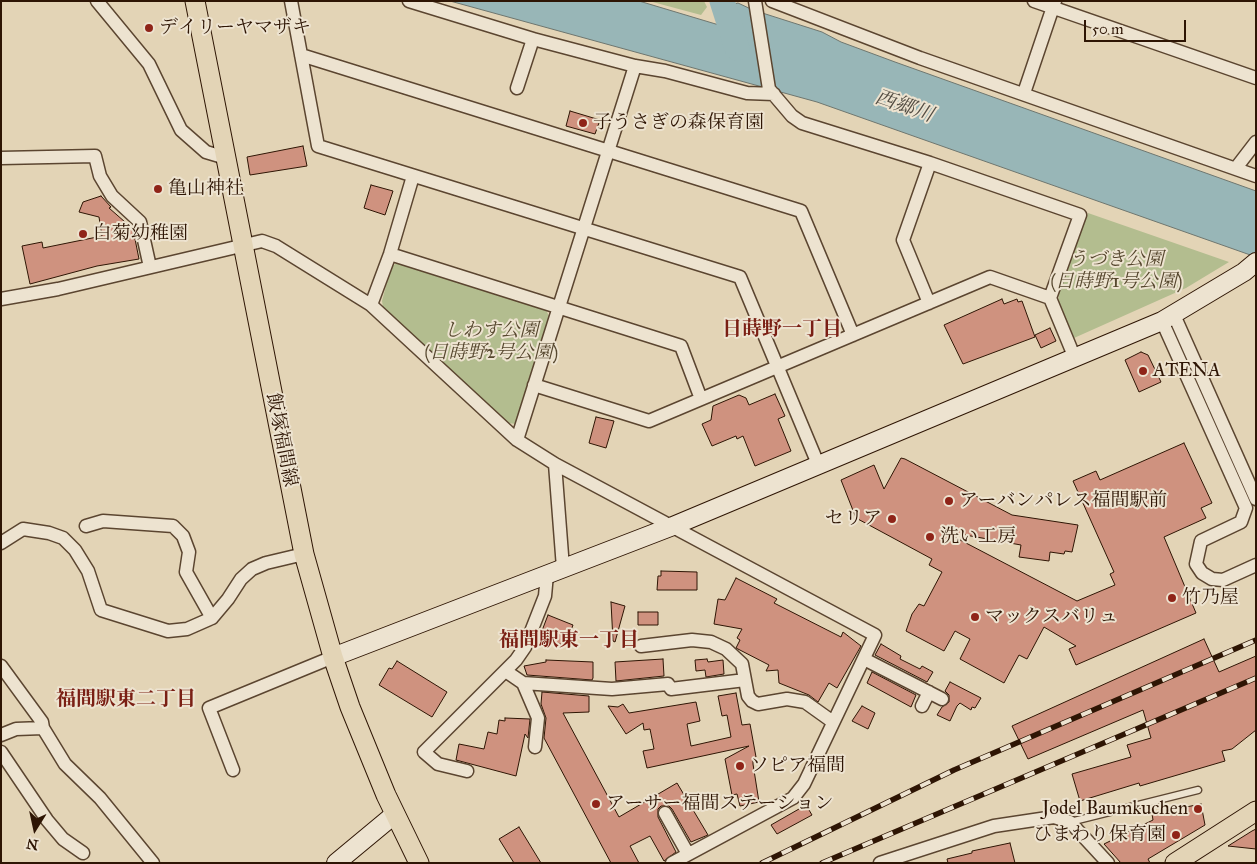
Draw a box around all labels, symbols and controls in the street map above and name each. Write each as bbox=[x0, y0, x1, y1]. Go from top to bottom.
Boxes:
scale bar bbox=[1087, 10, 1190, 42]
place label: デイリーヤマザキ bbox=[159, 17, 311, 39]
text: 50 m bbox=[1092, 20, 1124, 38]
marker: デイリーヤマザキ bbox=[143, 22, 155, 34]
water label: 西郷川 bbox=[872, 86, 936, 128]
place label: 子うさぎの森保育園 bbox=[593, 112, 764, 134]
marker: 子うさぎの森保育園 bbox=[577, 117, 589, 129]
place label: 亀山神社 bbox=[168, 178, 244, 200]
marker: 亀山神社 bbox=[152, 183, 164, 195]
place label: 白菊幼稚園 bbox=[93, 223, 188, 245]
marker: 白菊幼稚園 bbox=[77, 228, 89, 240]
park label: うづき公園 (日蒔野1号公園) bbox=[1050, 249, 1182, 293]
district label: 日蒔野一丁目 bbox=[722, 318, 842, 342]
park label: しわす公園 (日蒔野2号公園) bbox=[424, 320, 558, 364]
place label: ATENA bbox=[1153, 360, 1221, 382]
marker: ATENA bbox=[1137, 365, 1149, 377]
street label: 飯塚福間線 bbox=[261, 391, 301, 489]
place label: アーバンパレス福間駅前 bbox=[959, 490, 1167, 512]
marker: アーバンパレス福間駅前 bbox=[943, 495, 955, 507]
place label: セリア bbox=[825, 508, 882, 530]
marker: セリア bbox=[886, 513, 898, 525]
place label: 洗い工房 bbox=[940, 526, 1016, 548]
marker: 洗い工房 bbox=[924, 531, 936, 543]
place label: 竹乃屋 bbox=[1182, 587, 1239, 609]
marker: 竹乃屋 bbox=[1166, 592, 1178, 604]
place label: マックスバリュ bbox=[985, 606, 1118, 628]
marker: マックスバリュ bbox=[969, 611, 981, 623]
district label: 福間駅東一丁目 bbox=[499, 629, 639, 653]
district label: 福間駅東二丁目 bbox=[56, 688, 196, 712]
place label: ソピア福間 bbox=[750, 755, 845, 777]
marker: ソピア福間 bbox=[734, 760, 746, 772]
place label: アーサー福間ステーション bbox=[606, 793, 833, 815]
marker: アーサー福間ステーション bbox=[590, 798, 602, 810]
place label: Jodel Baumkuchen bbox=[1042, 798, 1188, 820]
marker: Jodel Baumkuchen bbox=[1192, 803, 1204, 815]
north arrow bbox=[10, 804, 60, 854]
place label: ひまわり保育園 bbox=[1033, 824, 1166, 846]
marker: ひまわり保育園 bbox=[1170, 829, 1182, 841]
text: N bbox=[25, 835, 40, 854]

